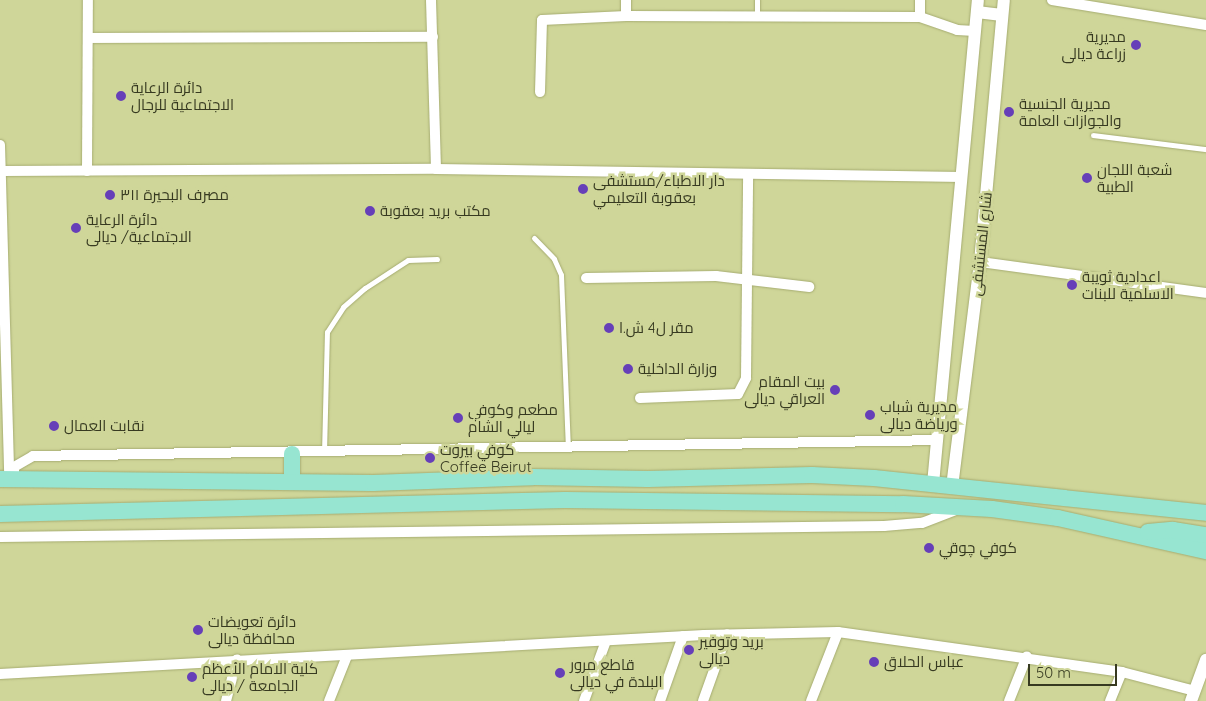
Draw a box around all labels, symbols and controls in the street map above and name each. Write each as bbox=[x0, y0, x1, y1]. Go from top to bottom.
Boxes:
place label: مديرية زراعة ديالى bbox=[1061, 27, 1126, 62]
marker: مديرية زراعة ديالى bbox=[1130, 39, 1142, 51]
place label: دائرة الرعاية الاجتماعية للرجال bbox=[131, 78, 234, 113]
marker: دائرة الرعاية الاجتماعية للرجال bbox=[115, 90, 127, 102]
place label: مديرية الجنسية والجوازات العامة bbox=[1019, 94, 1121, 129]
marker: مديرية الجنسية والجوازات العامة bbox=[1003, 106, 1015, 118]
place label: شعبة اللجان الطبية bbox=[1097, 160, 1172, 195]
place label: دار الاطباء/مستشفى بعقوبة التعليمي bbox=[593, 171, 725, 206]
marker: شعبة اللجان الطبية bbox=[1081, 172, 1093, 184]
marker: دار الاطباء/مستشفى بعقوبة التعليمي bbox=[577, 183, 589, 195]
place label: مصرف البحيرة ٣١١ bbox=[120, 186, 229, 204]
marker: مصرف البحيرة ٣١١ bbox=[104, 189, 116, 201]
street label: شارع المستشفى bbox=[967, 191, 995, 297]
place label: مكتب بريد بعقوبة bbox=[380, 202, 491, 220]
marker: مكتب بريد بعقوبة bbox=[364, 205, 376, 217]
place label: دائرة الرعاية الاجتماعية/ ديالى bbox=[86, 210, 192, 245]
marker: دائرة الرعاية الاجتماعية/ ديالى bbox=[70, 222, 82, 234]
place label: اعدادية ثويبة الاسلمية للبنات bbox=[1082, 267, 1174, 302]
marker: اعدادية ثويبة الاسلمية للبنات bbox=[1066, 279, 1078, 291]
place label: مقر ل4 ش.ا bbox=[619, 319, 694, 337]
marker: مقر ل4 ش.ا bbox=[603, 322, 615, 334]
place label: وزارة الداخلية bbox=[638, 360, 717, 378]
marker: وزارة الداخلية bbox=[622, 363, 634, 375]
place label: بيت المقام العراقي ديالى bbox=[744, 372, 825, 407]
marker: بيت المقام العراقي ديالى bbox=[829, 384, 841, 396]
place label: مديرية شباب ورياضة ديالى bbox=[880, 397, 958, 432]
place label: مطعم وكوفي ليالي الشام bbox=[468, 400, 558, 435]
marker: مديرية شباب ورياضة ديالى bbox=[864, 409, 876, 421]
marker: مطعم وكوفي ليالي الشام bbox=[452, 412, 464, 424]
place label: نقابت العمال bbox=[64, 417, 145, 435]
marker: نقابت العمال bbox=[48, 420, 60, 432]
place label: كوفي بيروت Coffee Beirut bbox=[440, 440, 532, 475]
marker: كوفي بيروت Coffee Beirut bbox=[424, 452, 436, 464]
place label: كوفي چوقي bbox=[939, 539, 1017, 557]
marker: كوفي چوقي bbox=[923, 542, 935, 554]
place label: دائرة تعويضات محافظة ديالى bbox=[208, 612, 296, 647]
marker: دائرة تعويضات محافظة ديالى bbox=[192, 624, 204, 636]
place label: بريد وتوفير ديالى bbox=[699, 632, 764, 667]
marker: بريد وتوفير ديالى bbox=[683, 644, 695, 656]
place label: عباس الحلاق bbox=[884, 653, 964, 671]
scale bar bbox=[1031, 654, 1120, 686]
place label: قاطع مرور البلدة في ديالى bbox=[570, 655, 663, 690]
marker: عباس الحلاق bbox=[868, 656, 880, 668]
place label: كلية الامام الأعظم الجامعة / ديالى bbox=[202, 659, 318, 694]
text: 50 m bbox=[1036, 663, 1071, 682]
marker: قاطع مرور البلدة في ديالى bbox=[554, 667, 566, 679]
marker: كلية الامام الأعظم الجامعة / ديالى bbox=[186, 671, 198, 683]

